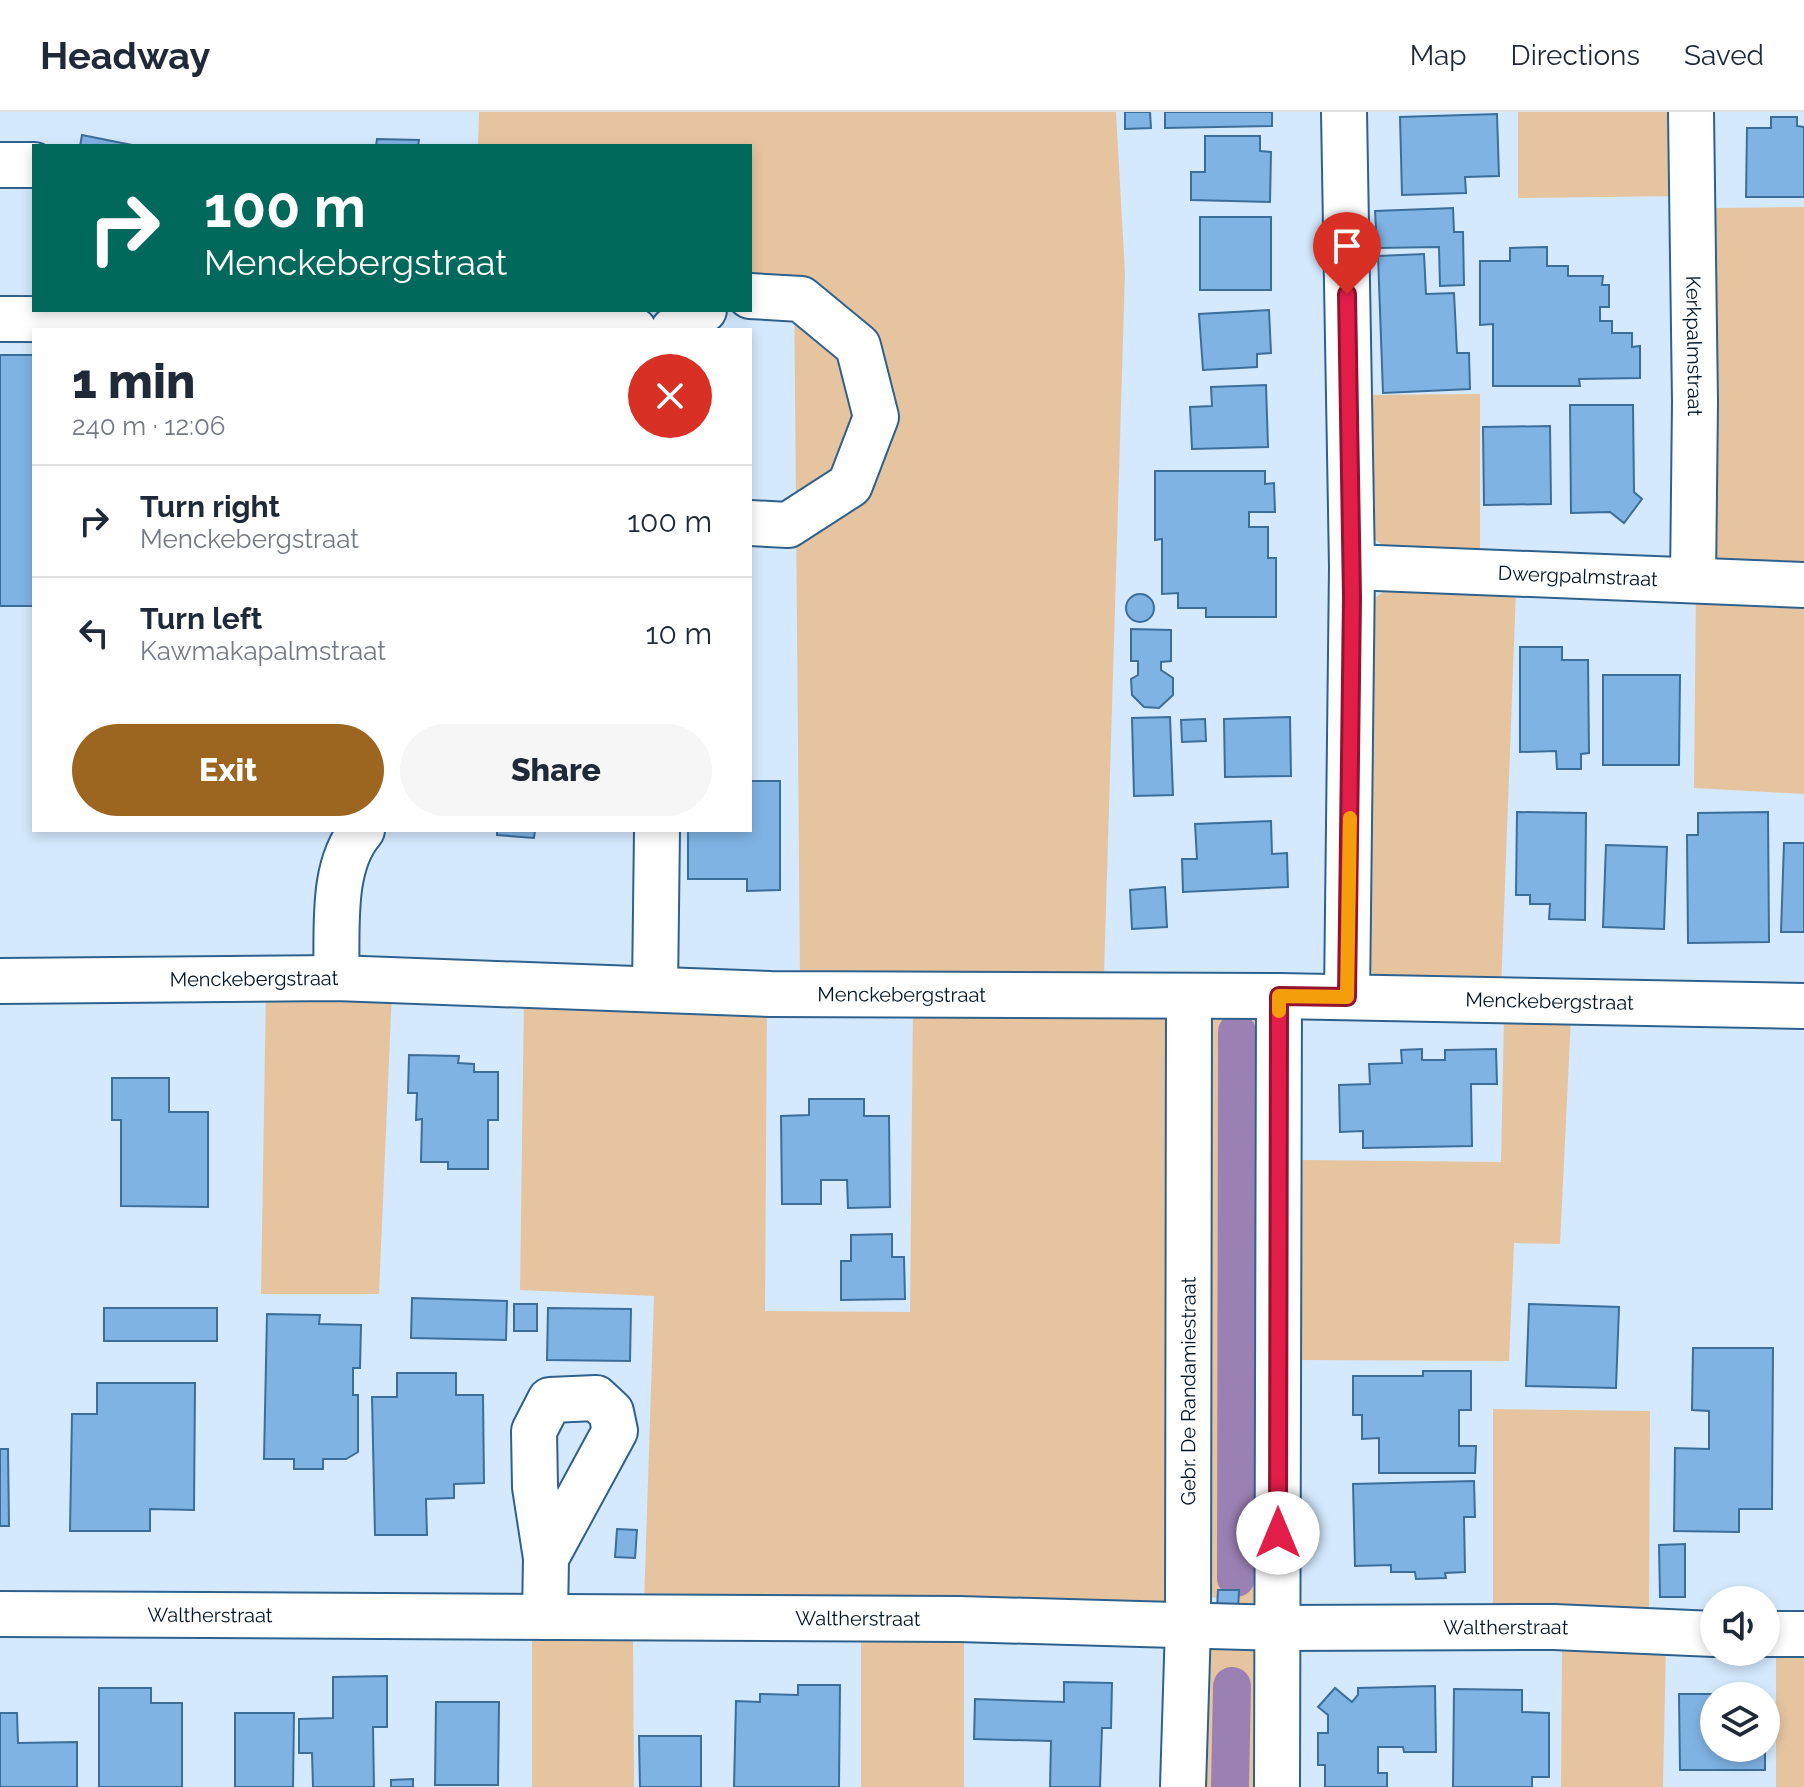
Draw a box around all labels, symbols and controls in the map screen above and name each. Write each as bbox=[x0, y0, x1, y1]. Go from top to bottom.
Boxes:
text: Headway bbox=[40, 33, 210, 78]
text: Map bbox=[1410, 39, 1467, 72]
text: Directions bbox=[1511, 39, 1640, 72]
text: Saved bbox=[1684, 39, 1764, 72]
text: 100 m bbox=[204, 174, 366, 240]
icon: right bbox=[72, 176, 176, 280]
pin bbox=[1313, 212, 1381, 294]
icon: arrive bbox=[1325, 224, 1369, 268]
text: Menckebergstraat bbox=[204, 241, 507, 283]
street label: Kerkpalmstraat bbox=[1681, 276, 1707, 417]
text: 1 min bbox=[72, 353, 195, 409]
button: close bbox=[628, 354, 712, 438]
text: 240 m · 12:06 bbox=[72, 411, 226, 441]
text: Turn right bbox=[140, 489, 280, 524]
icon: right bbox=[72, 499, 116, 543]
text: 100 m bbox=[627, 504, 712, 539]
text: Menckebergstraat bbox=[140, 524, 359, 554]
street label: Dwergpalmstraat bbox=[1497, 561, 1659, 591]
text: Turn left bbox=[140, 601, 262, 636]
icon: left bbox=[72, 611, 116, 655]
text: 10 m bbox=[646, 616, 712, 651]
text: Kawmakapalmstraat bbox=[140, 636, 386, 666]
button: Exit bbox=[72, 724, 384, 816]
button: Share bbox=[400, 724, 712, 816]
street label: Menckebergstraat bbox=[170, 966, 339, 991]
street label: Menckebergstraat bbox=[817, 982, 986, 1007]
street label: Menckebergstraat bbox=[1465, 988, 1634, 1015]
street label: Gebr. De Randamiestraat bbox=[1176, 1276, 1201, 1505]
position arrow bbox=[1236, 1491, 1320, 1575]
map controls bbox=[1700, 1586, 1780, 1762]
button: sound bbox=[1700, 1586, 1780, 1666]
street label: Waltherstraat bbox=[147, 1603, 273, 1627]
street label: Waltherstraat bbox=[795, 1606, 921, 1631]
street label: Waltherstraat bbox=[1443, 1615, 1569, 1640]
button: layers bbox=[1700, 1682, 1780, 1762]

